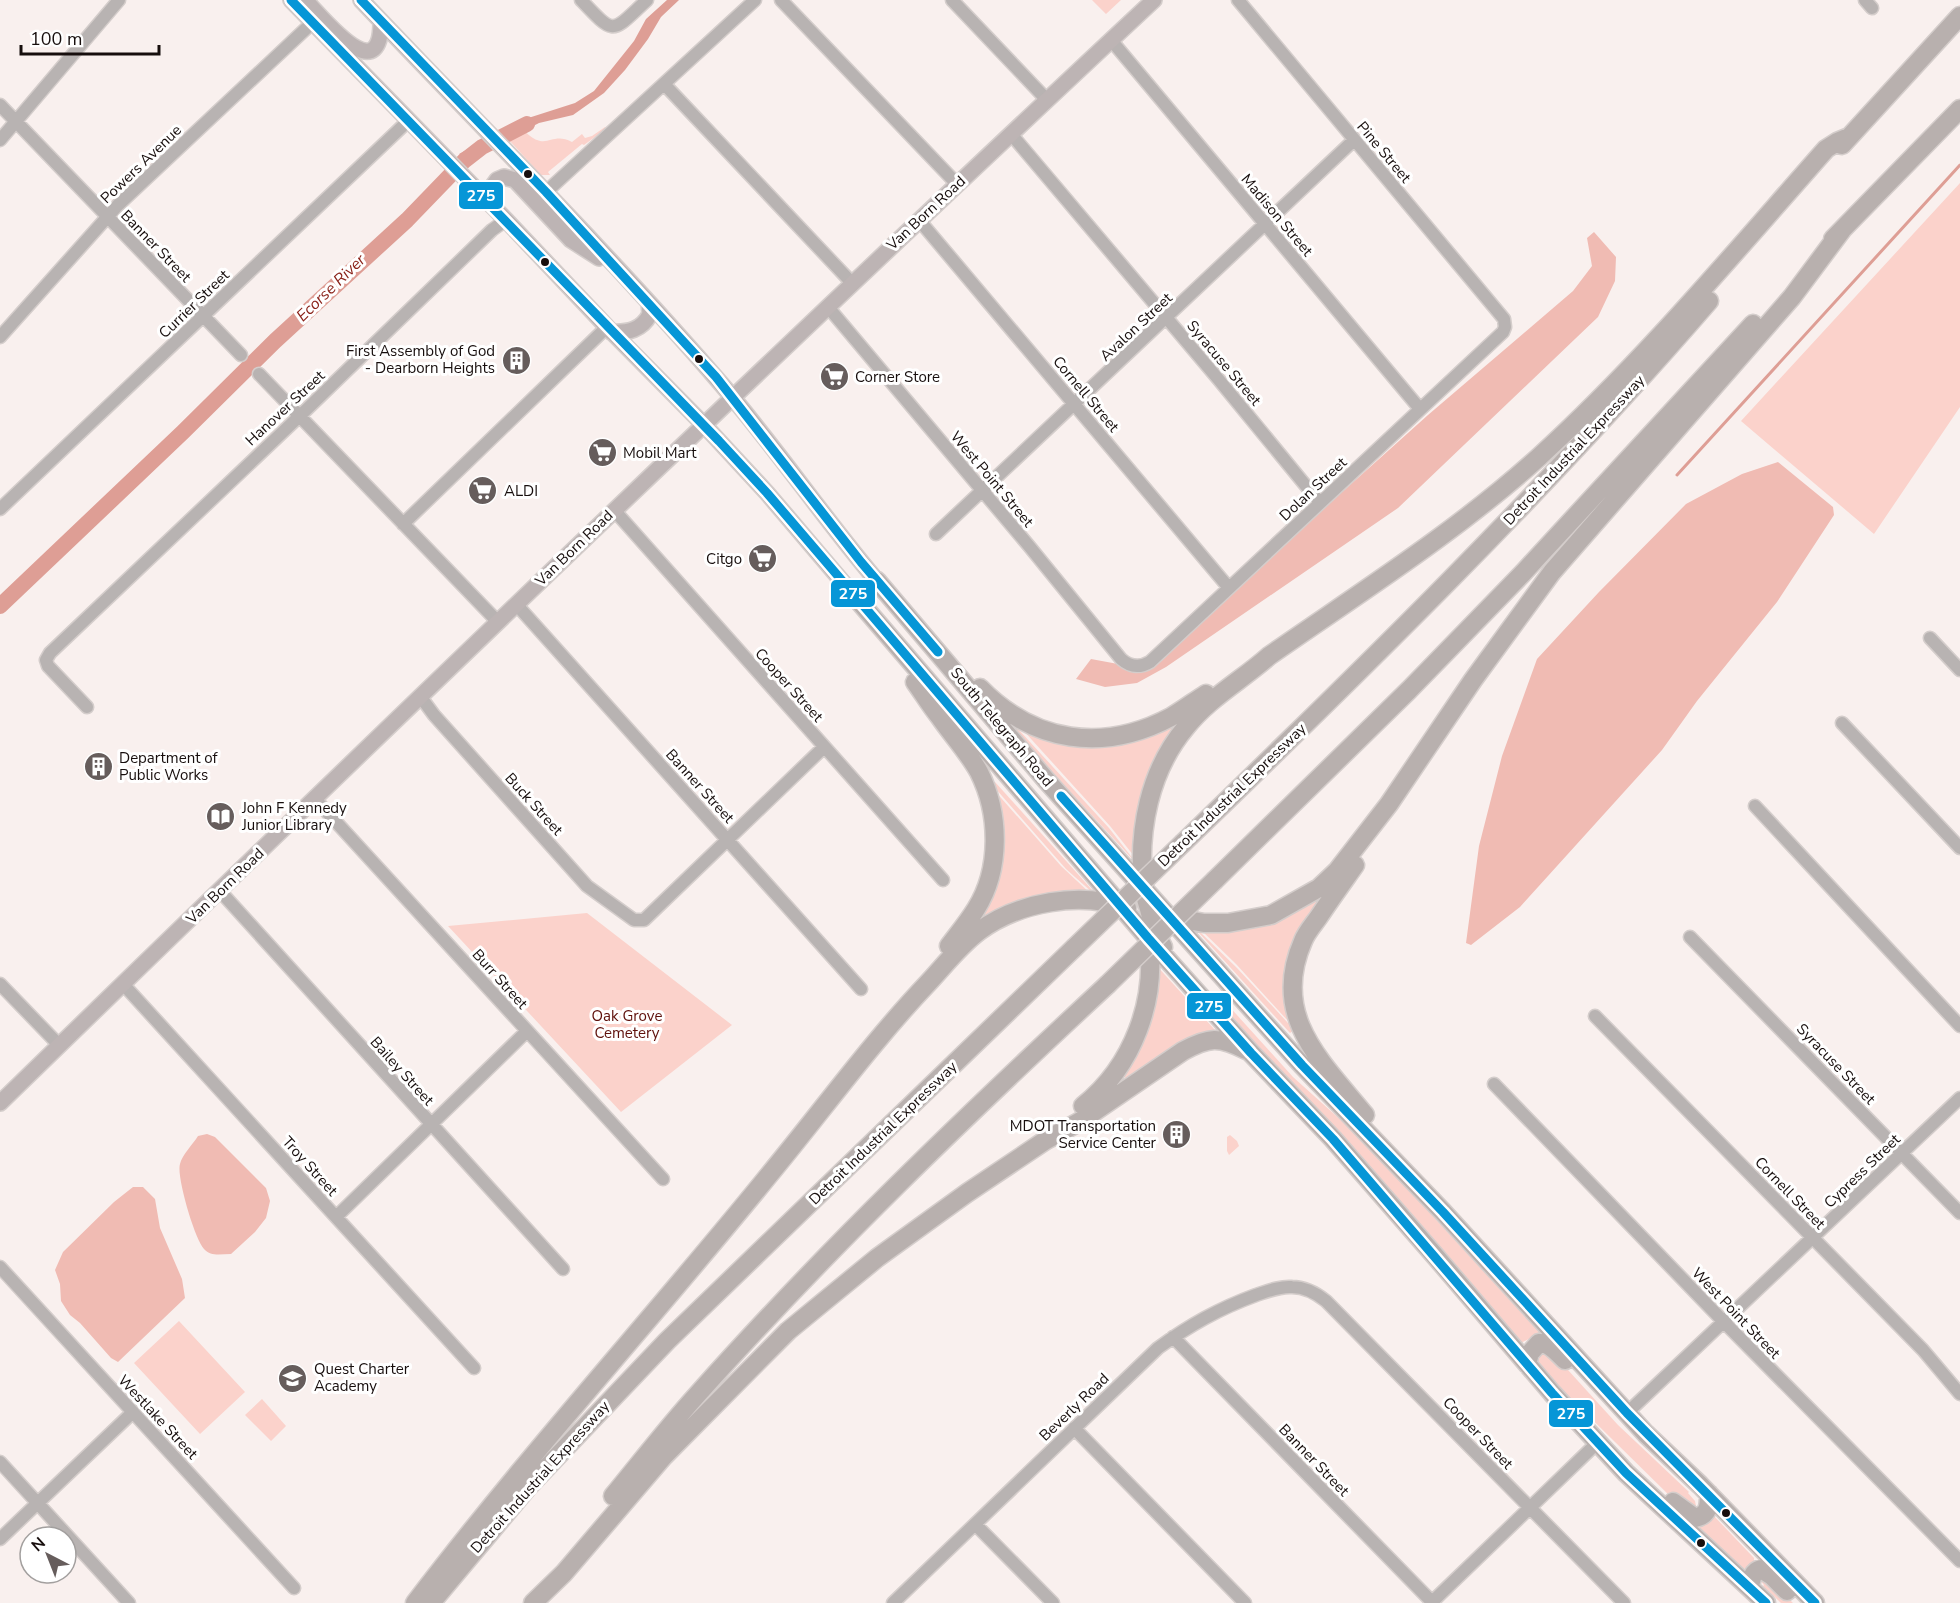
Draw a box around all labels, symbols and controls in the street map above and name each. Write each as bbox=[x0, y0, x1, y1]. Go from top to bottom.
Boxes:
scale bar bbox=[21, 18, 159, 56]
text: 100 m bbox=[30, 27, 82, 51]
street label: Pine Street bbox=[1352, 117, 1416, 187]
street label: Powers Avenue bbox=[96, 120, 186, 208]
unlabelled marker bbox=[522, 168, 534, 180]
street label: Madison Street bbox=[1237, 170, 1318, 261]
street label: Van Born Road bbox=[882, 171, 970, 255]
line badge: 275 bbox=[458, 181, 504, 210]
text: 275 bbox=[467, 185, 495, 207]
street label: Banner Street bbox=[116, 206, 196, 287]
water label: Ecorse River bbox=[292, 249, 371, 327]
unlabelled marker bbox=[539, 256, 551, 268]
street label: Currier Street bbox=[154, 265, 234, 343]
street label: Avalon Street bbox=[1096, 288, 1177, 366]
street label: Syracuse Street bbox=[1182, 316, 1266, 410]
place label: First Assembly of God - Dearborn Heights bbox=[346, 341, 495, 378]
building icon: First Assembly of God - Dearborn Heights bbox=[500, 344, 532, 376]
street label: Cornell Street bbox=[1048, 352, 1124, 437]
unlabelled marker bbox=[693, 353, 705, 365]
supermarket icon: Corner Store bbox=[818, 361, 850, 393]
street label: Hanover Street bbox=[241, 365, 330, 450]
place label: Corner Store bbox=[855, 367, 940, 387]
street label: Detroit Industrial Expressway bbox=[1499, 370, 1649, 529]
street label: West Point Street bbox=[946, 427, 1039, 532]
supermarket icon: Mobil Mart bbox=[586, 437, 618, 469]
place label: Mobil Mart bbox=[623, 443, 697, 463]
street label: Dolan Street bbox=[1275, 452, 1352, 525]
supermarket icon: ALDI bbox=[467, 475, 499, 507]
place label: ALDI bbox=[504, 481, 538, 501]
street label: Van Born Road bbox=[530, 506, 617, 591]
supermarket icon: Citgo bbox=[747, 543, 779, 575]
place label: Citgo bbox=[706, 549, 742, 569]
line badge: 275 bbox=[830, 579, 876, 608]
text: 275 bbox=[839, 583, 867, 605]
street label: Cooper Street bbox=[750, 644, 828, 727]
street label: South Telegraph Road bbox=[946, 663, 1058, 791]
street label: Detroit Industrial Expressway bbox=[1154, 719, 1311, 871]
street label: Banner Street bbox=[661, 745, 739, 828]
place label: Department of Public Works bbox=[119, 748, 219, 785]
building icon: Department of Public Works bbox=[82, 751, 114, 783]
street label: Buck Street bbox=[501, 768, 568, 840]
place label: John F Kennedy Junior Library bbox=[241, 798, 347, 835]
library icon: John F Kennedy Junior Library bbox=[205, 801, 237, 833]
street label: Van Born Road bbox=[181, 844, 268, 929]
street label: Burr Street bbox=[468, 945, 533, 1014]
line badge: 275 bbox=[1186, 992, 1232, 1020]
text: 275 bbox=[1195, 996, 1223, 1018]
park label: Oak Grove Cemetery bbox=[592, 1006, 662, 1043]
street label: Syracuse Street bbox=[1792, 1019, 1880, 1109]
street label: Bailey Street bbox=[366, 1032, 439, 1110]
street label: Detroit Industrial Expressway bbox=[805, 1057, 962, 1209]
place label: MDOT Transportation Service Center bbox=[1010, 1116, 1157, 1153]
building icon: MDOT Transportation Service Center bbox=[1161, 1119, 1193, 1151]
street label: Cypress Street bbox=[1820, 1129, 1905, 1212]
street label: Troy Street bbox=[278, 1132, 343, 1201]
street label: Cornell Street bbox=[1750, 1152, 1830, 1234]
street label: West Point Street bbox=[1687, 1263, 1785, 1363]
place label: Quest Charter Academy bbox=[314, 1359, 410, 1396]
school or university icon: Quest Charter Academy bbox=[277, 1362, 309, 1394]
street label: Beverly Road bbox=[1035, 1369, 1113, 1445]
street label: Westlake Street bbox=[114, 1371, 203, 1464]
street label: Cooper Street bbox=[1438, 1393, 1518, 1474]
street label: Detroit Industrial Expressway bbox=[466, 1396, 614, 1557]
line badge: 275 bbox=[1548, 1399, 1594, 1428]
text: 275 bbox=[1557, 1403, 1585, 1425]
street label: Banner Street bbox=[1274, 1420, 1354, 1501]
unlabelled marker bbox=[1720, 1507, 1732, 1519]
north arrow bbox=[18, 1525, 78, 1585]
text: N bbox=[27, 1532, 50, 1557]
unlabelled marker bbox=[1695, 1537, 1707, 1549]

